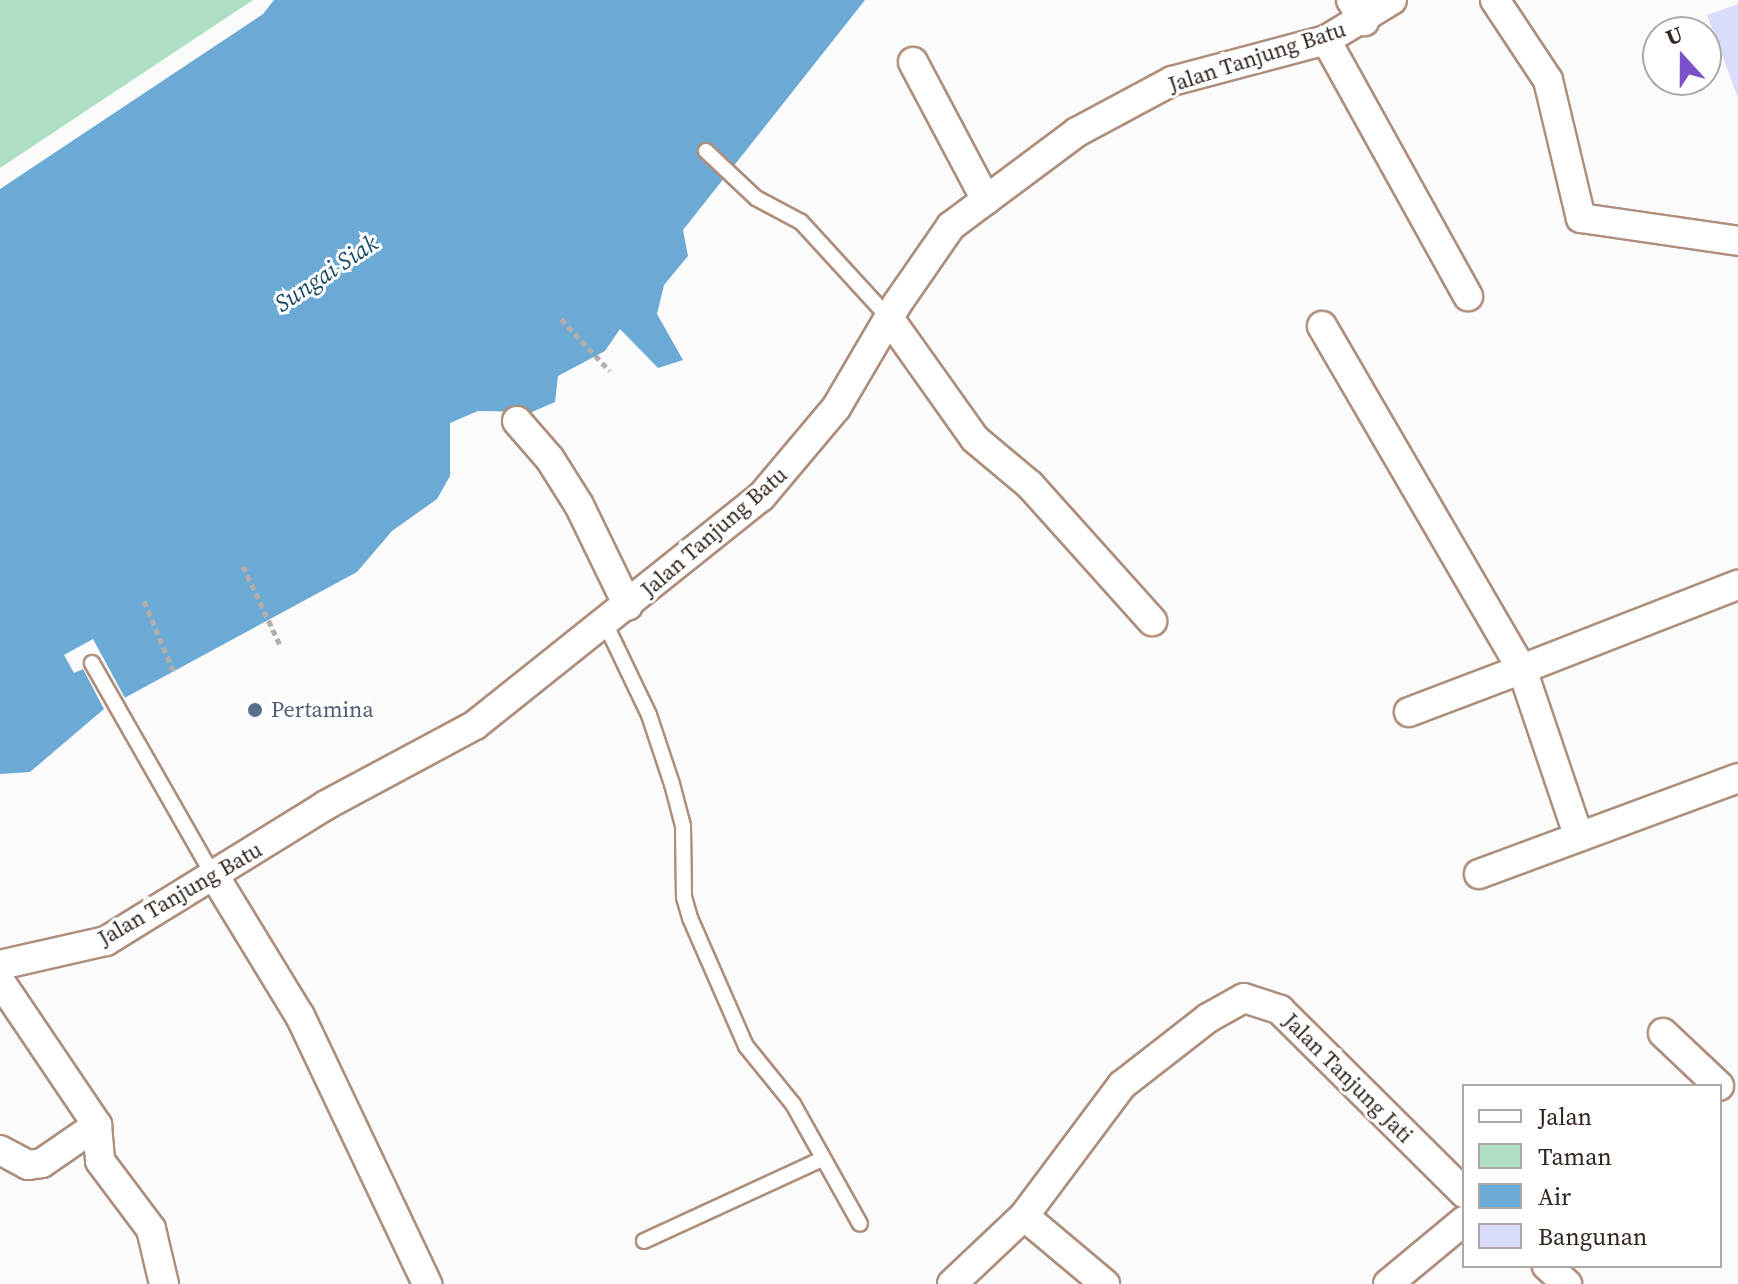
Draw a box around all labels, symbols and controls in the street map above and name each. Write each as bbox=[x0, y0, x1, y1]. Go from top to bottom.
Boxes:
street label: Jalan Tanjung Batu bbox=[1165, 16, 1349, 98]
north arrow bbox=[1642, 16, 1722, 96]
text: U bbox=[1661, 19, 1687, 52]
water label: Sungai Siak bbox=[269, 228, 383, 318]
street label: Jalan Tanjung Batu bbox=[635, 461, 793, 603]
place label: Pertamina bbox=[271, 697, 374, 723]
marker: Pertamina bbox=[246, 701, 264, 719]
street label: Jalan Tanjung Batu bbox=[93, 836, 267, 952]
street label: Jalan Tanjung Jati bbox=[1278, 1008, 1418, 1148]
legend bbox=[1462, 1084, 1722, 1268]
text: Jalan bbox=[1538, 1100, 1592, 1133]
text: Taman bbox=[1538, 1140, 1612, 1173]
text: Air bbox=[1538, 1180, 1571, 1213]
text: Bangunan bbox=[1538, 1220, 1647, 1253]

